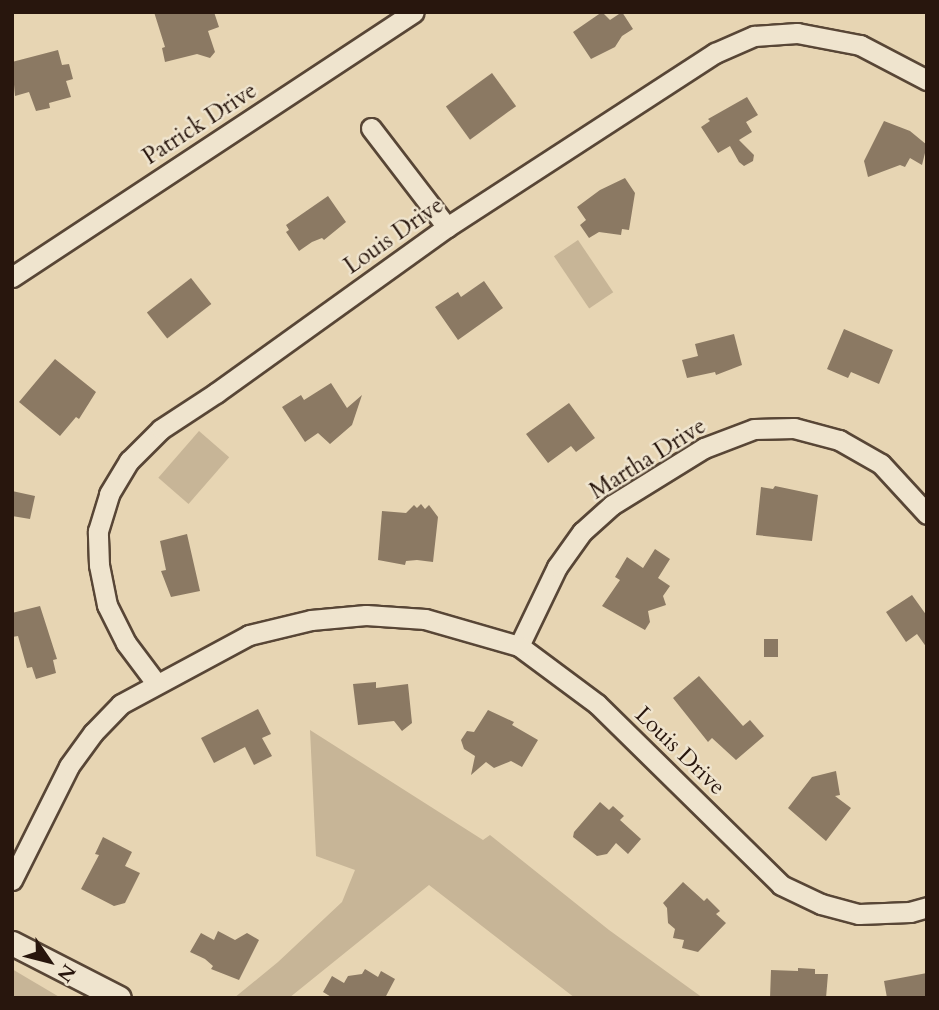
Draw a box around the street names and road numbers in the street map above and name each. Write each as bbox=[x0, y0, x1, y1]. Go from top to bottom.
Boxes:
street label: Patrick Drive bbox=[138, 77, 262, 171]
street label: Louis Drive bbox=[339, 192, 449, 280]
street label: Martha Drive bbox=[585, 412, 711, 506]
street label: Louis Drive bbox=[629, 701, 731, 801]

